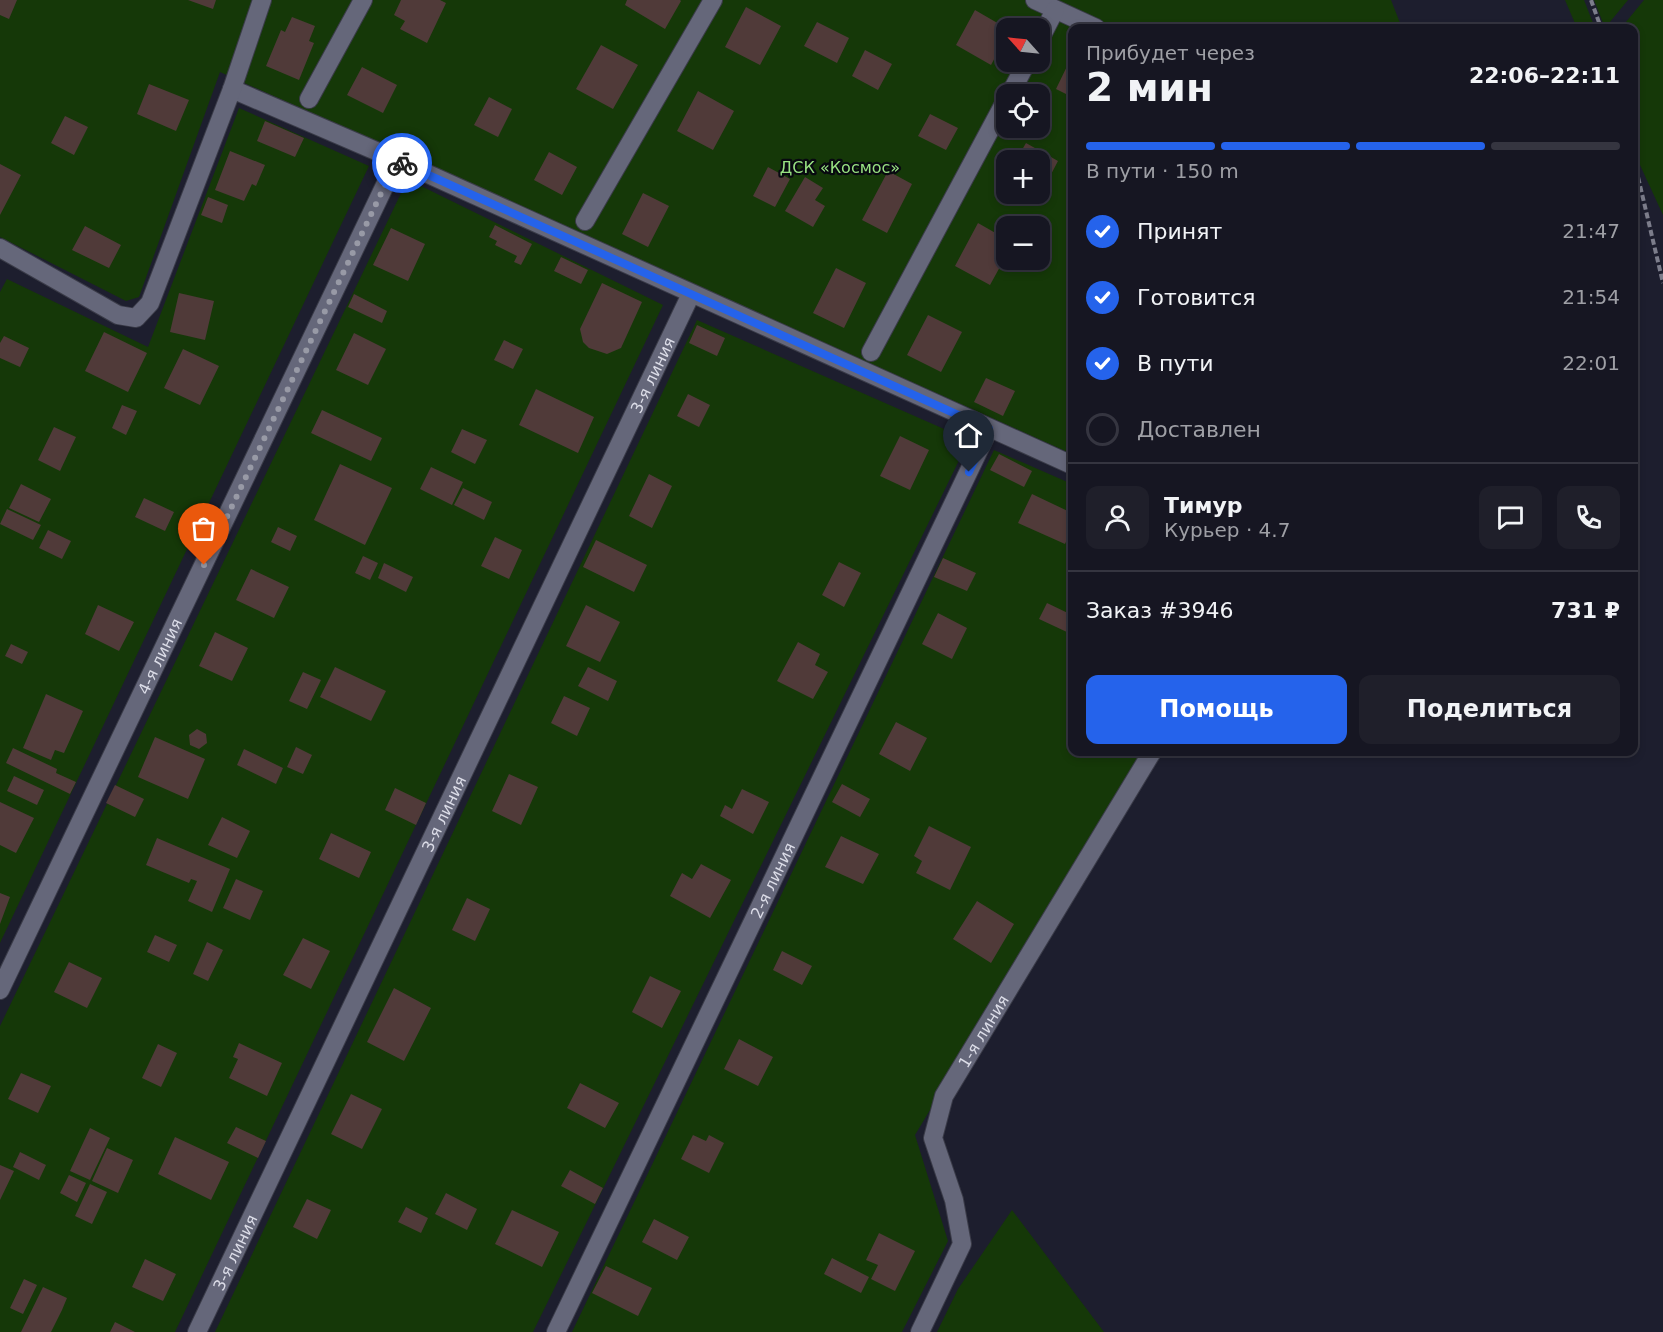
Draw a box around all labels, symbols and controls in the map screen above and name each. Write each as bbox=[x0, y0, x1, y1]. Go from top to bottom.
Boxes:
north arrow bbox=[996, 18, 1050, 72]
map controls bbox=[996, 18, 1050, 270]
text: Прибудет через bbox=[1086, 41, 1255, 65]
text: 22:06–22:11 bbox=[1469, 63, 1620, 88]
text: 2 мин bbox=[1086, 65, 1213, 110]
button: locate bbox=[996, 84, 1050, 138]
courier bbox=[372, 133, 432, 193]
icon: bike bbox=[386, 147, 419, 180]
button: + bbox=[996, 150, 1050, 204]
park label: ДСК «Космос» bbox=[780, 158, 900, 177]
text: В пути · 150 m bbox=[1086, 159, 1239, 183]
icon: check bbox=[1086, 215, 1119, 248]
button: − bbox=[996, 216, 1050, 270]
text: Принят bbox=[1137, 219, 1222, 244]
text: 21:47 bbox=[1562, 219, 1620, 243]
icon: check bbox=[1086, 281, 1119, 314]
text: Готовится bbox=[1137, 285, 1256, 310]
text: 21:54 bbox=[1562, 285, 1620, 309]
street label: 3-я линия bbox=[626, 334, 679, 416]
icon: check bbox=[1086, 347, 1119, 380]
text: В пути bbox=[1137, 351, 1214, 376]
text: 22:01 bbox=[1562, 351, 1620, 375]
pin bbox=[943, 410, 994, 472]
text: Доставлен bbox=[1137, 417, 1261, 442]
icon: home bbox=[952, 419, 985, 452]
button: person bbox=[1086, 486, 1149, 549]
button: chat bbox=[1479, 486, 1542, 549]
button: phone bbox=[1557, 486, 1620, 549]
text: Тимур bbox=[1164, 493, 1243, 518]
pin bbox=[178, 503, 229, 565]
icon: bag bbox=[187, 512, 220, 545]
text: Курьер · 4.7 bbox=[1164, 518, 1290, 542]
text: Заказ #3946 bbox=[1086, 598, 1233, 623]
text: 731 ₽ bbox=[1551, 598, 1620, 623]
street label: 4-я линия bbox=[133, 615, 186, 697]
button: Помощь bbox=[1086, 675, 1347, 744]
button: Поделиться bbox=[1359, 675, 1620, 744]
street label: 3-я линия bbox=[418, 773, 470, 855]
street label: 2-я линия bbox=[746, 839, 799, 921]
street label: 1-я линия bbox=[954, 991, 1013, 1071]
street label: 3-я линия bbox=[209, 1212, 261, 1294]

